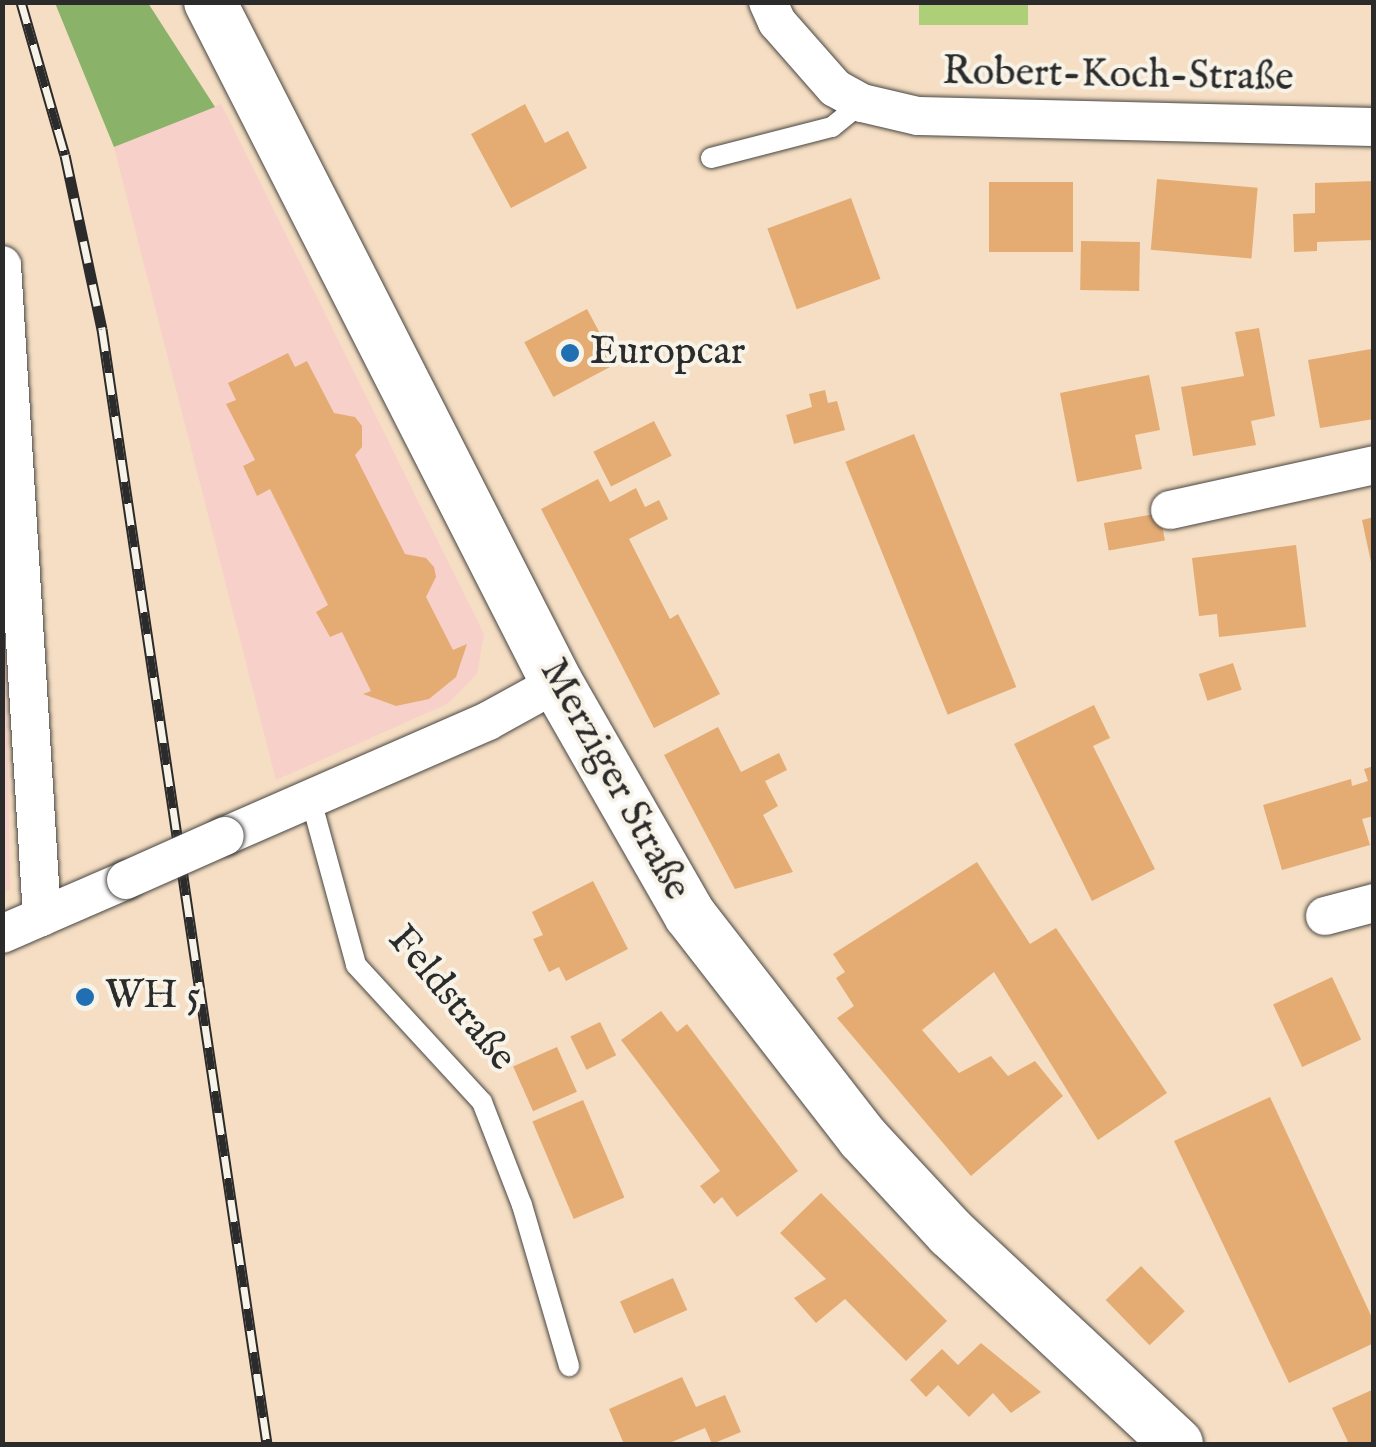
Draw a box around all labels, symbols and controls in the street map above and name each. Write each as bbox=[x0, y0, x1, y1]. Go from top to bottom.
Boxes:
street label: Robert-Koch-Straße bbox=[942, 49, 1294, 103]
place label: Europcar bbox=[590, 329, 746, 377]
marker: Europcar bbox=[559, 342, 581, 364]
street label: Merziger Straße bbox=[528, 651, 700, 909]
street label: Feldstraße bbox=[377, 917, 525, 1081]
place label: WH 5 bbox=[105, 973, 201, 1021]
marker: WH 5 bbox=[74, 986, 96, 1008]

